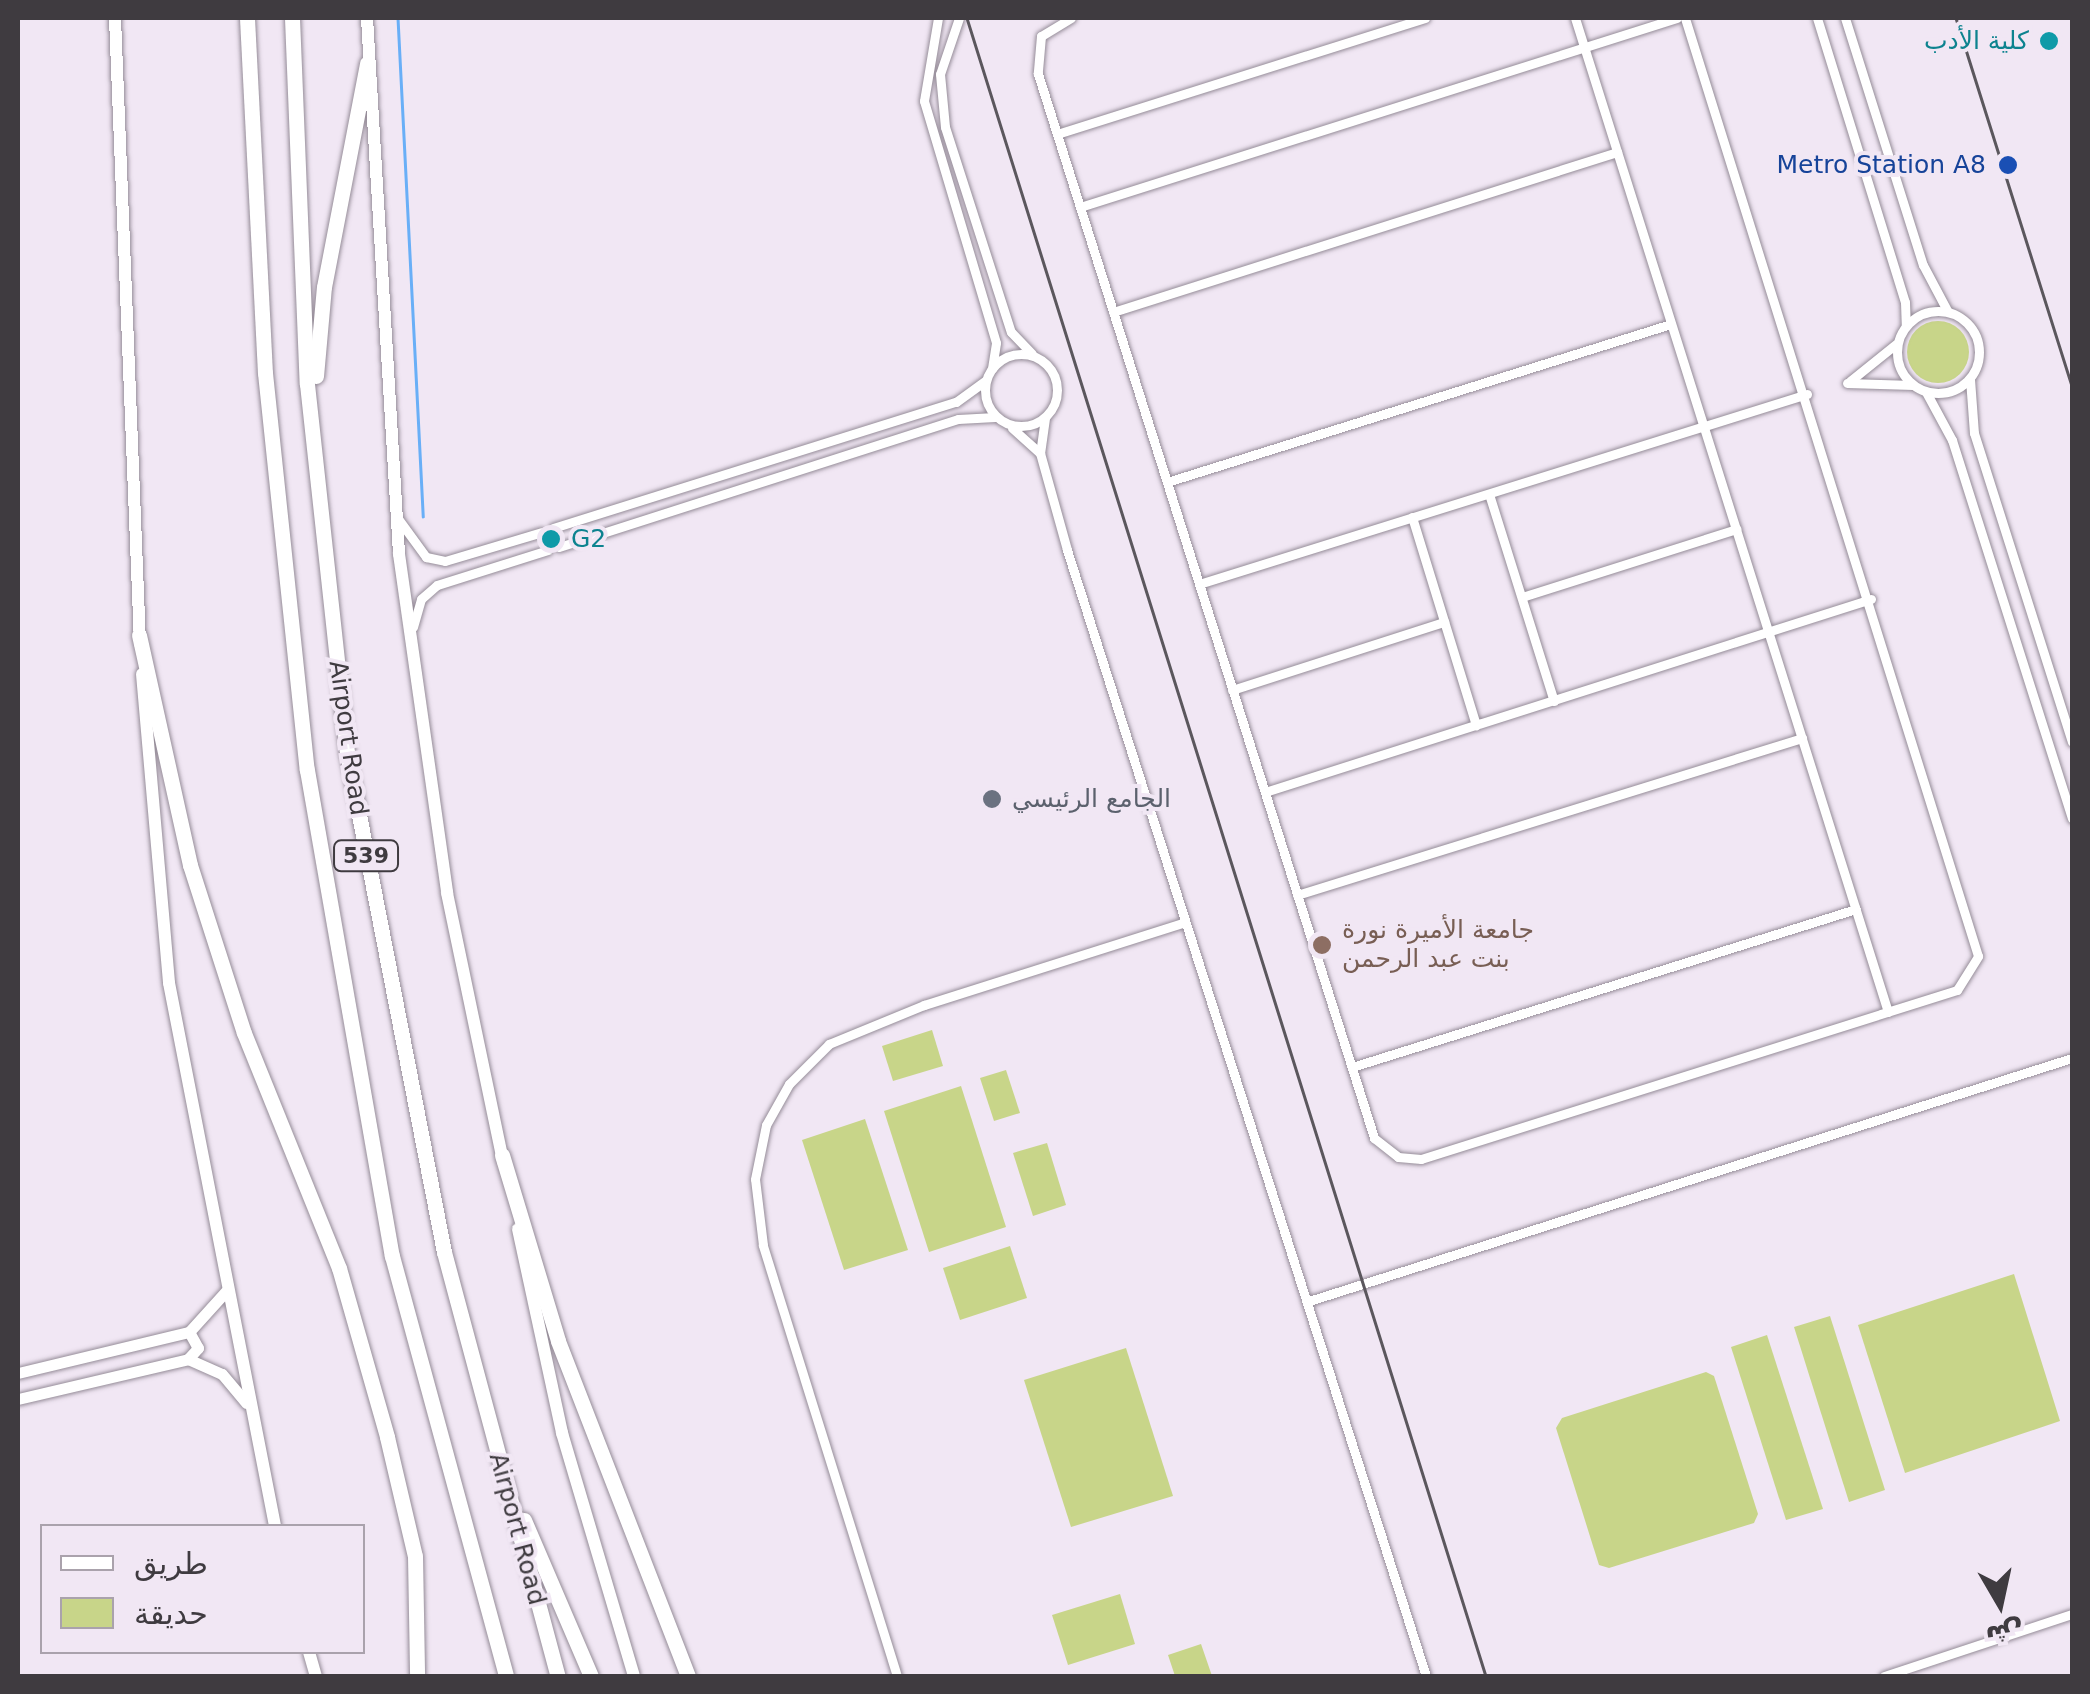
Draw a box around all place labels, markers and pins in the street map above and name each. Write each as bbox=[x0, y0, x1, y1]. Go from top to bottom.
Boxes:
place label: كلية الأدب bbox=[1924, 26, 2029, 56]
marker: كلية الأدب bbox=[2038, 30, 2060, 52]
place label: Metro Station A8 bbox=[1776, 150, 1986, 180]
marker: Metro Station A8 bbox=[1995, 152, 2021, 178]
place label: G2 bbox=[571, 524, 606, 554]
marker: G2 bbox=[540, 528, 562, 550]
place label: الجامع الرئيسي bbox=[1012, 784, 1171, 814]
marker: الجامع الرئيسي bbox=[981, 788, 1003, 810]
place label: جامعة الأميرة نورة بنت عبد الرحمن bbox=[1342, 916, 1534, 975]
marker: جامعة الأميرة نورة بنت عبد الرحمن bbox=[1311, 934, 1333, 956]

